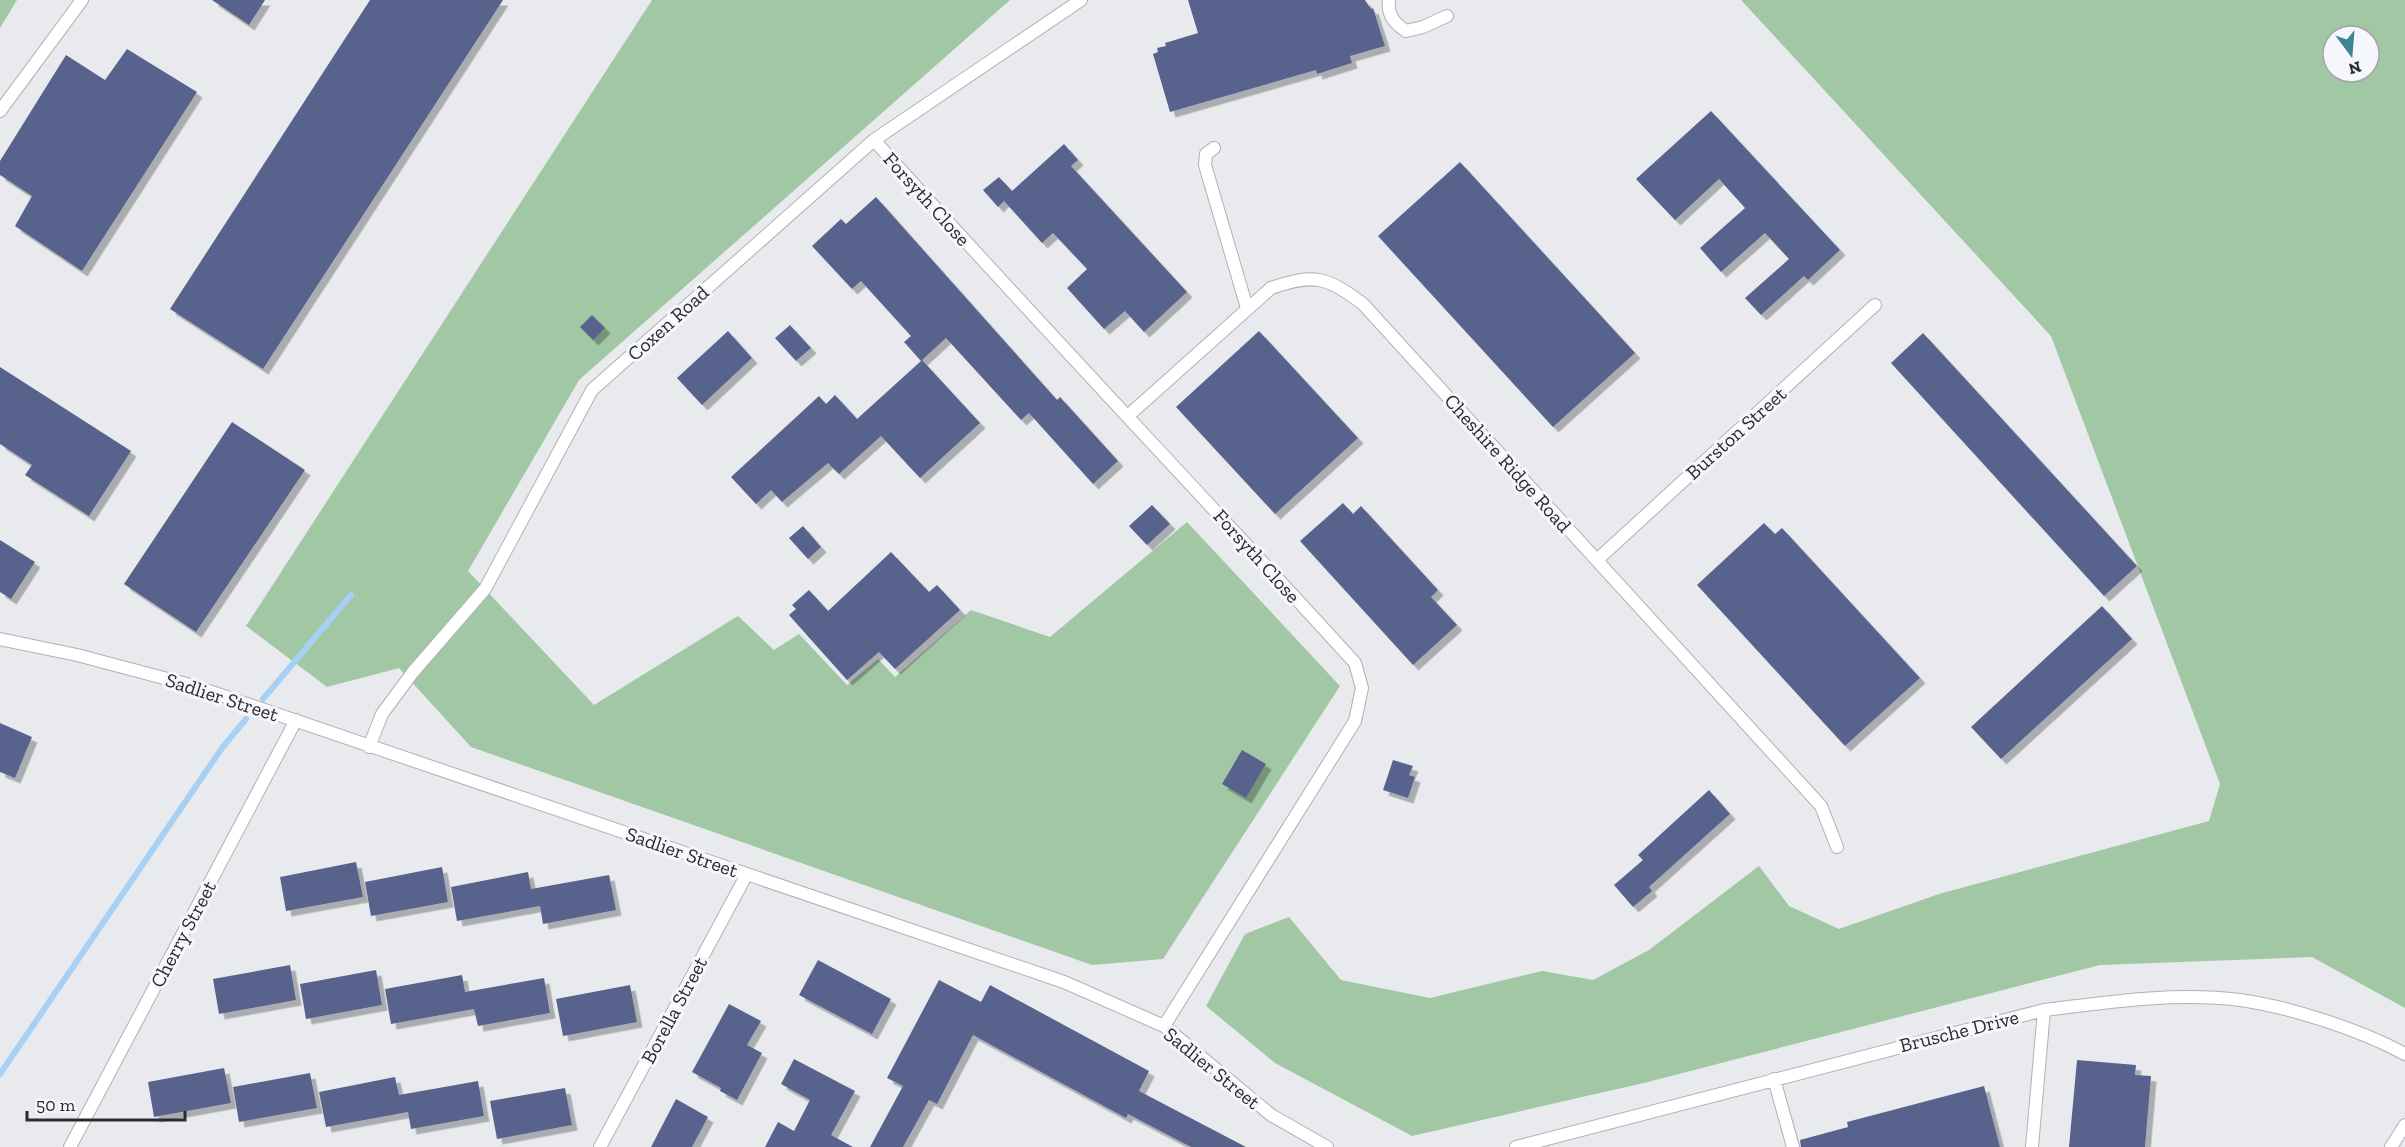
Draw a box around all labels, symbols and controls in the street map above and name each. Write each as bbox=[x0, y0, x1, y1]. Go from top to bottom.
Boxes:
north arrow bbox=[2321, 24, 2381, 84]
text: N bbox=[2347, 57, 2363, 79]
street label: Forsyth Close bbox=[879, 147, 975, 251]
street label: Coxen Road bbox=[622, 280, 714, 366]
street label: Burston Street bbox=[1681, 381, 1792, 484]
street label: Cheshire Ridge Road bbox=[1439, 389, 1577, 537]
street label: Forsyth Close bbox=[1209, 504, 1305, 608]
street label: Sadlier Street bbox=[163, 668, 282, 727]
street label: Sadlier Street bbox=[623, 822, 742, 883]
street label: Cherry Street bbox=[145, 876, 221, 991]
street label: Borella Street bbox=[636, 952, 712, 1068]
street label: Brusche Drive bbox=[1897, 1005, 2021, 1057]
street label: Sadlier Street bbox=[1159, 1022, 1265, 1114]
scale bar bbox=[27, 1084, 184, 1122]
text: 50 m bbox=[36, 1094, 76, 1116]

